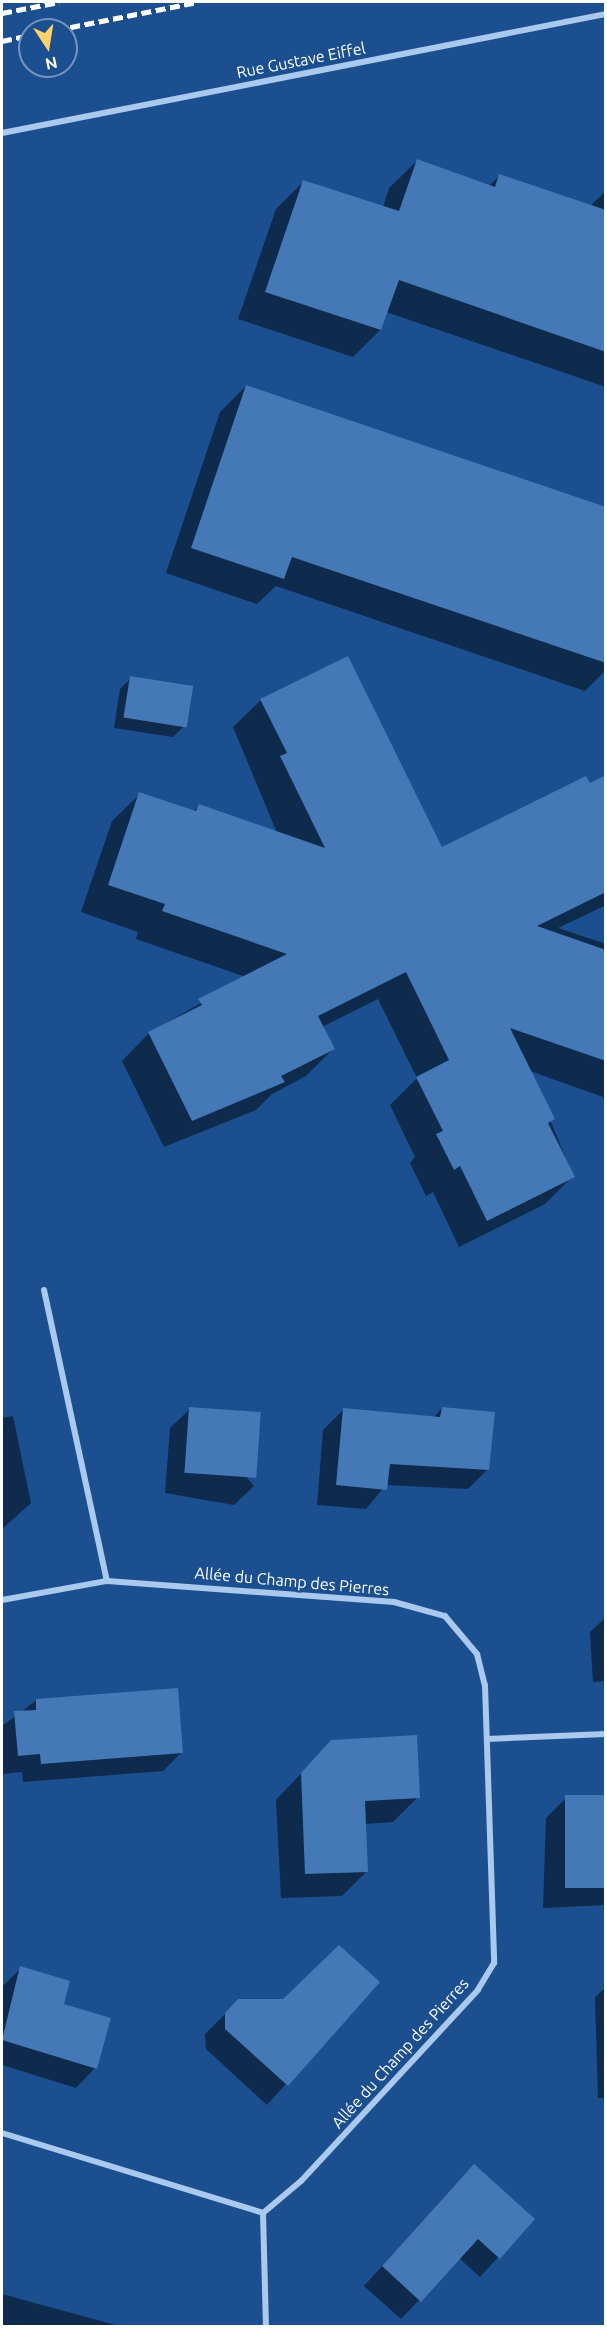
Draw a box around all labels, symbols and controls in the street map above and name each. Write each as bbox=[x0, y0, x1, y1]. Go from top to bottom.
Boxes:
north arrow bbox=[18, 18, 78, 78]
street label: Rue Gustave Eiffel bbox=[235, 38, 367, 82]
text: N bbox=[44, 54, 59, 74]
street label: Allée du Champ des Pierres bbox=[194, 1563, 390, 1599]
street label: Allée du Champ des Pierres bbox=[328, 1974, 472, 2132]

